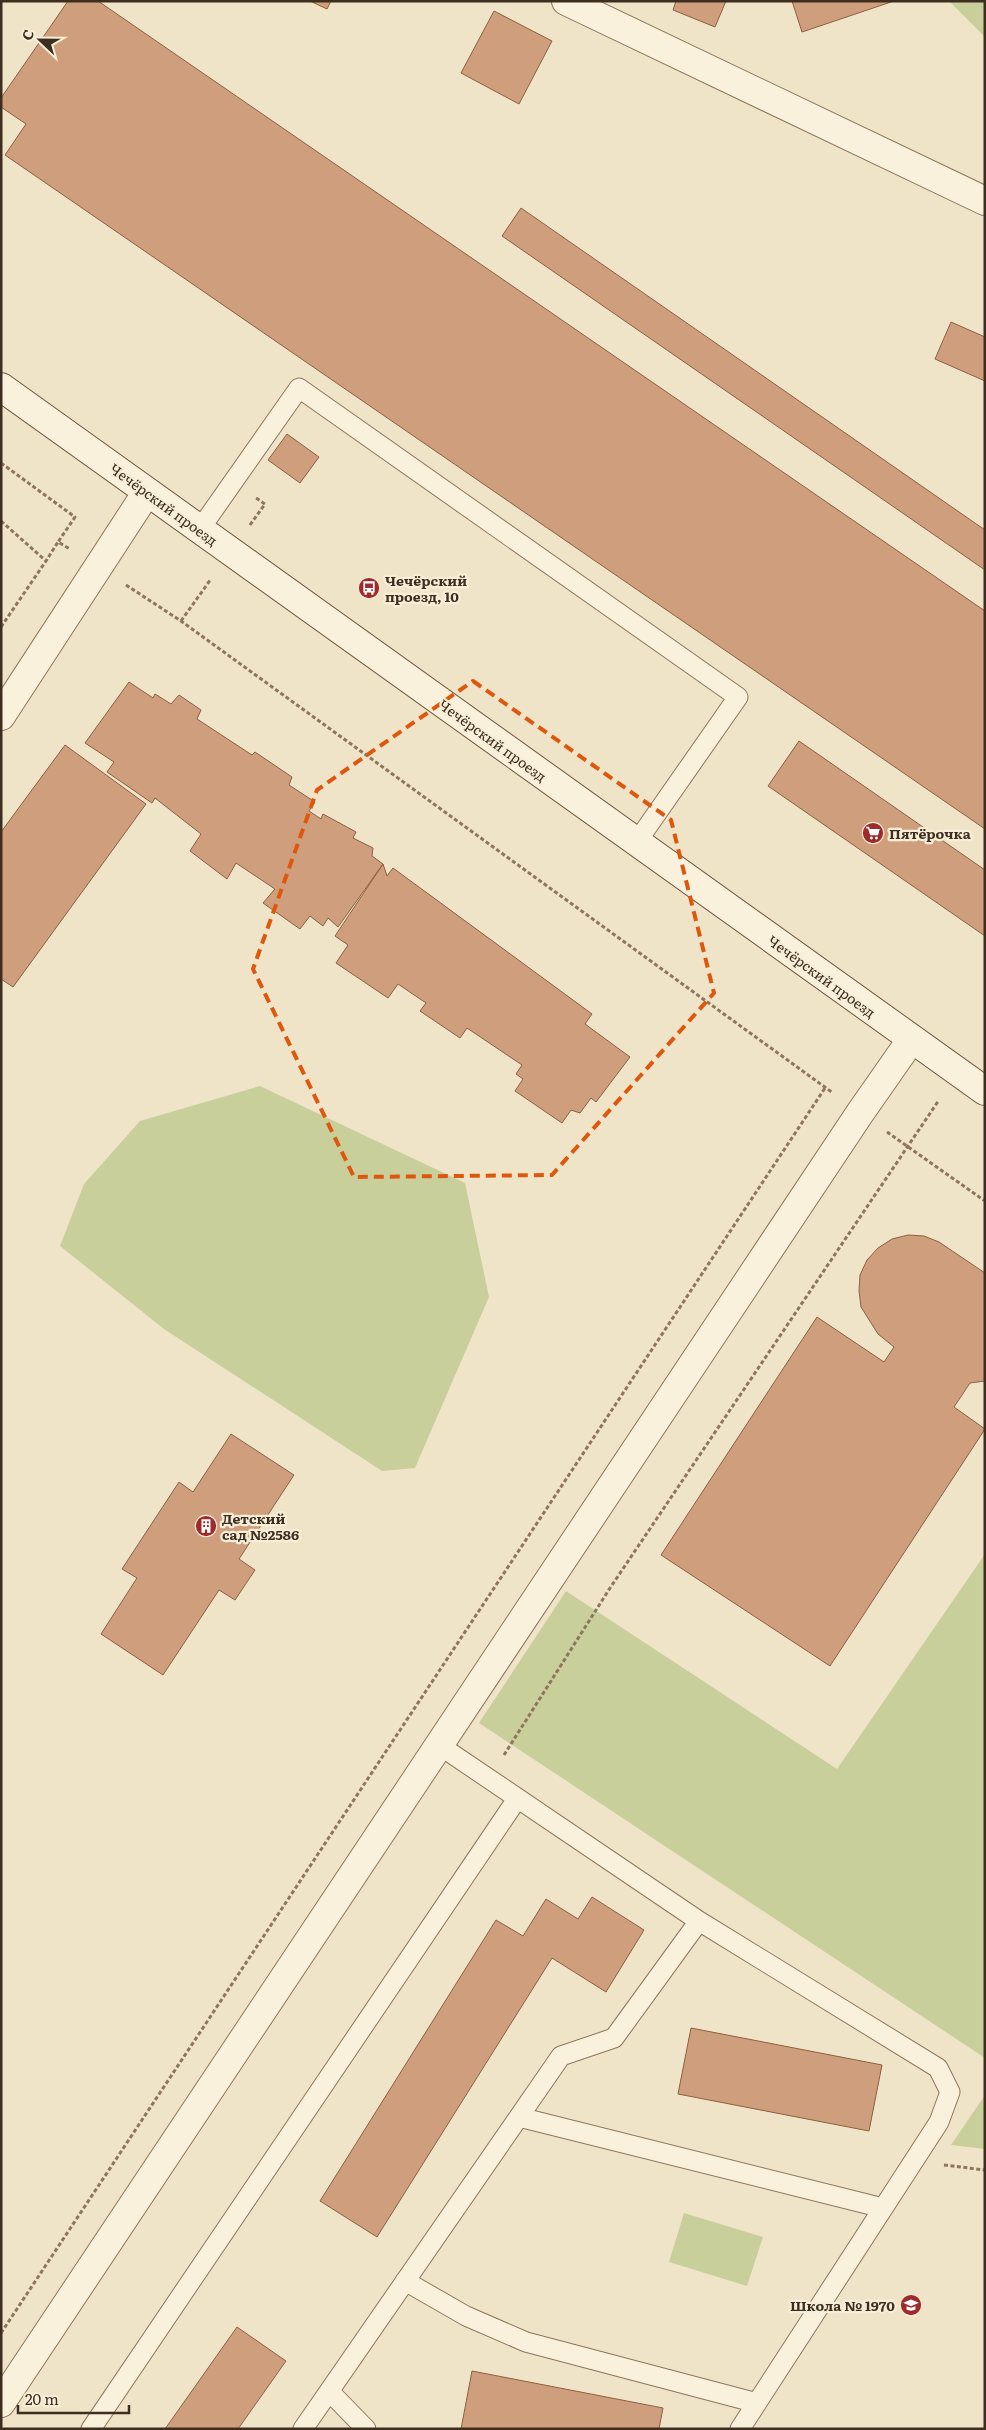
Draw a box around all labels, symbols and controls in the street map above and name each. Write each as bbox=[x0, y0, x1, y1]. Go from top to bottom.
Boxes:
north arrow bbox=[15, 15, 65, 65]
text: С bbox=[16, 26, 38, 43]
street label: Чечёрский проезд bbox=[106, 458, 222, 550]
place label: Чечёрский проезд, 10 bbox=[385, 570, 467, 606]
bus stop icon: Чечёрский проезд, 10 bbox=[357, 576, 381, 600]
street label: Чечёрский проезд bbox=[435, 694, 551, 786]
supermarket icon: Пятёрочка bbox=[861, 821, 885, 845]
place label: Пятёрочка bbox=[889, 823, 972, 843]
street label: Чечёрский проезд bbox=[764, 930, 880, 1022]
place label: Детский сад №2586 bbox=[222, 1508, 299, 1544]
building icon: Детский сад №2586 bbox=[194, 1514, 218, 1538]
school or university icon: Школа № 1970 bbox=[899, 2293, 923, 2317]
place label: Школа № 1970 bbox=[790, 2295, 895, 2315]
scale bar bbox=[18, 2382, 129, 2414]
text: 20 m bbox=[25, 2387, 59, 2410]

